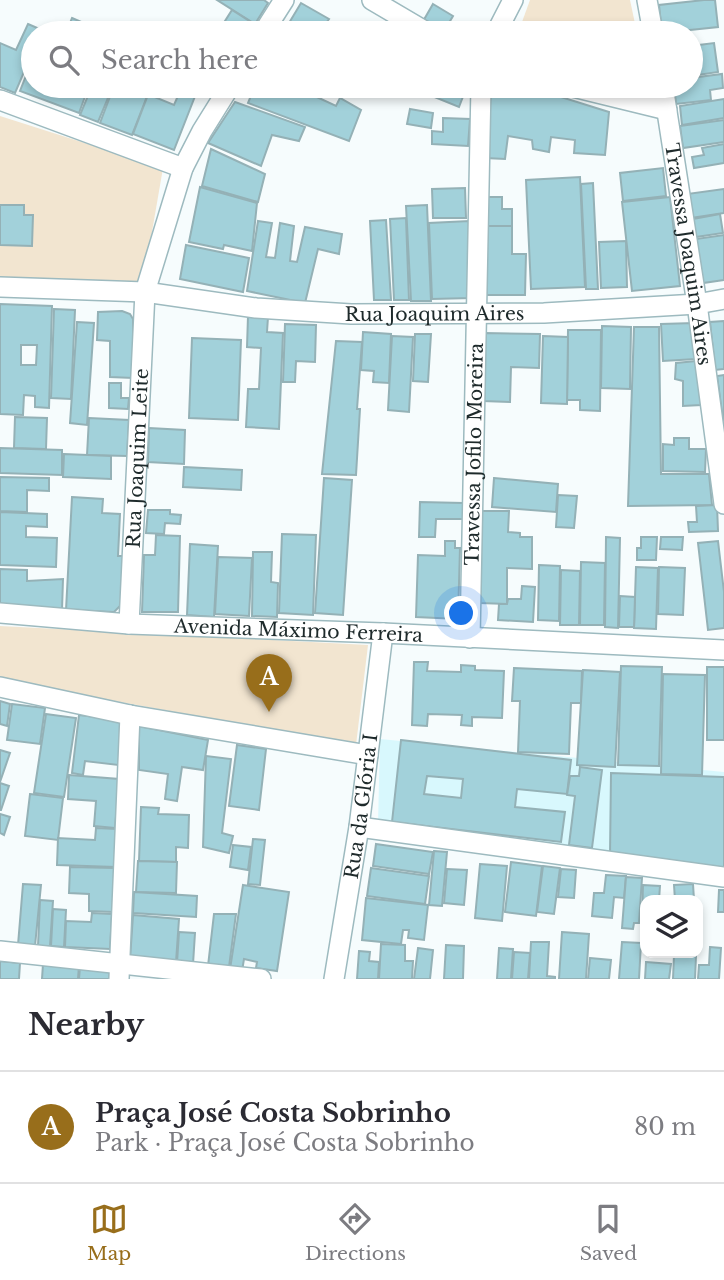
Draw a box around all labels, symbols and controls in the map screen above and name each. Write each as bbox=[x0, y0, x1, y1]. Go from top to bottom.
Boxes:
search box bbox=[21, 21, 703, 98]
icon: search bbox=[45, 41, 83, 79]
text: Search here bbox=[101, 44, 258, 76]
street label: Travessa Joaquim Aires bbox=[660, 141, 716, 367]
street label: Rua Joaquim Aires bbox=[345, 302, 525, 326]
street label: Travessa Jofilo Moreira bbox=[460, 342, 488, 566]
street label: Rua Joaquim Leite bbox=[122, 368, 153, 549]
your location bbox=[444, 596, 478, 630]
street label: Avenida Máximo Ferreira bbox=[172, 615, 424, 647]
pin: A bbox=[246, 654, 292, 712]
street label: Rua da Glória I bbox=[340, 732, 382, 881]
map controls bbox=[640, 895, 703, 958]
button: layers bbox=[640, 895, 703, 958]
text: Nearby bbox=[28, 1006, 144, 1043]
text: Praça José Costa Sobrinho bbox=[95, 1097, 451, 1129]
text: A bbox=[42, 1113, 60, 1141]
text: 80 m bbox=[634, 1113, 696, 1141]
text: Park · Praça José Costa Sobrinho bbox=[95, 1129, 475, 1157]
tab: Map bbox=[87, 1200, 131, 1265]
tab: Directions bbox=[305, 1200, 406, 1265]
tab: Saved bbox=[580, 1200, 637, 1265]

